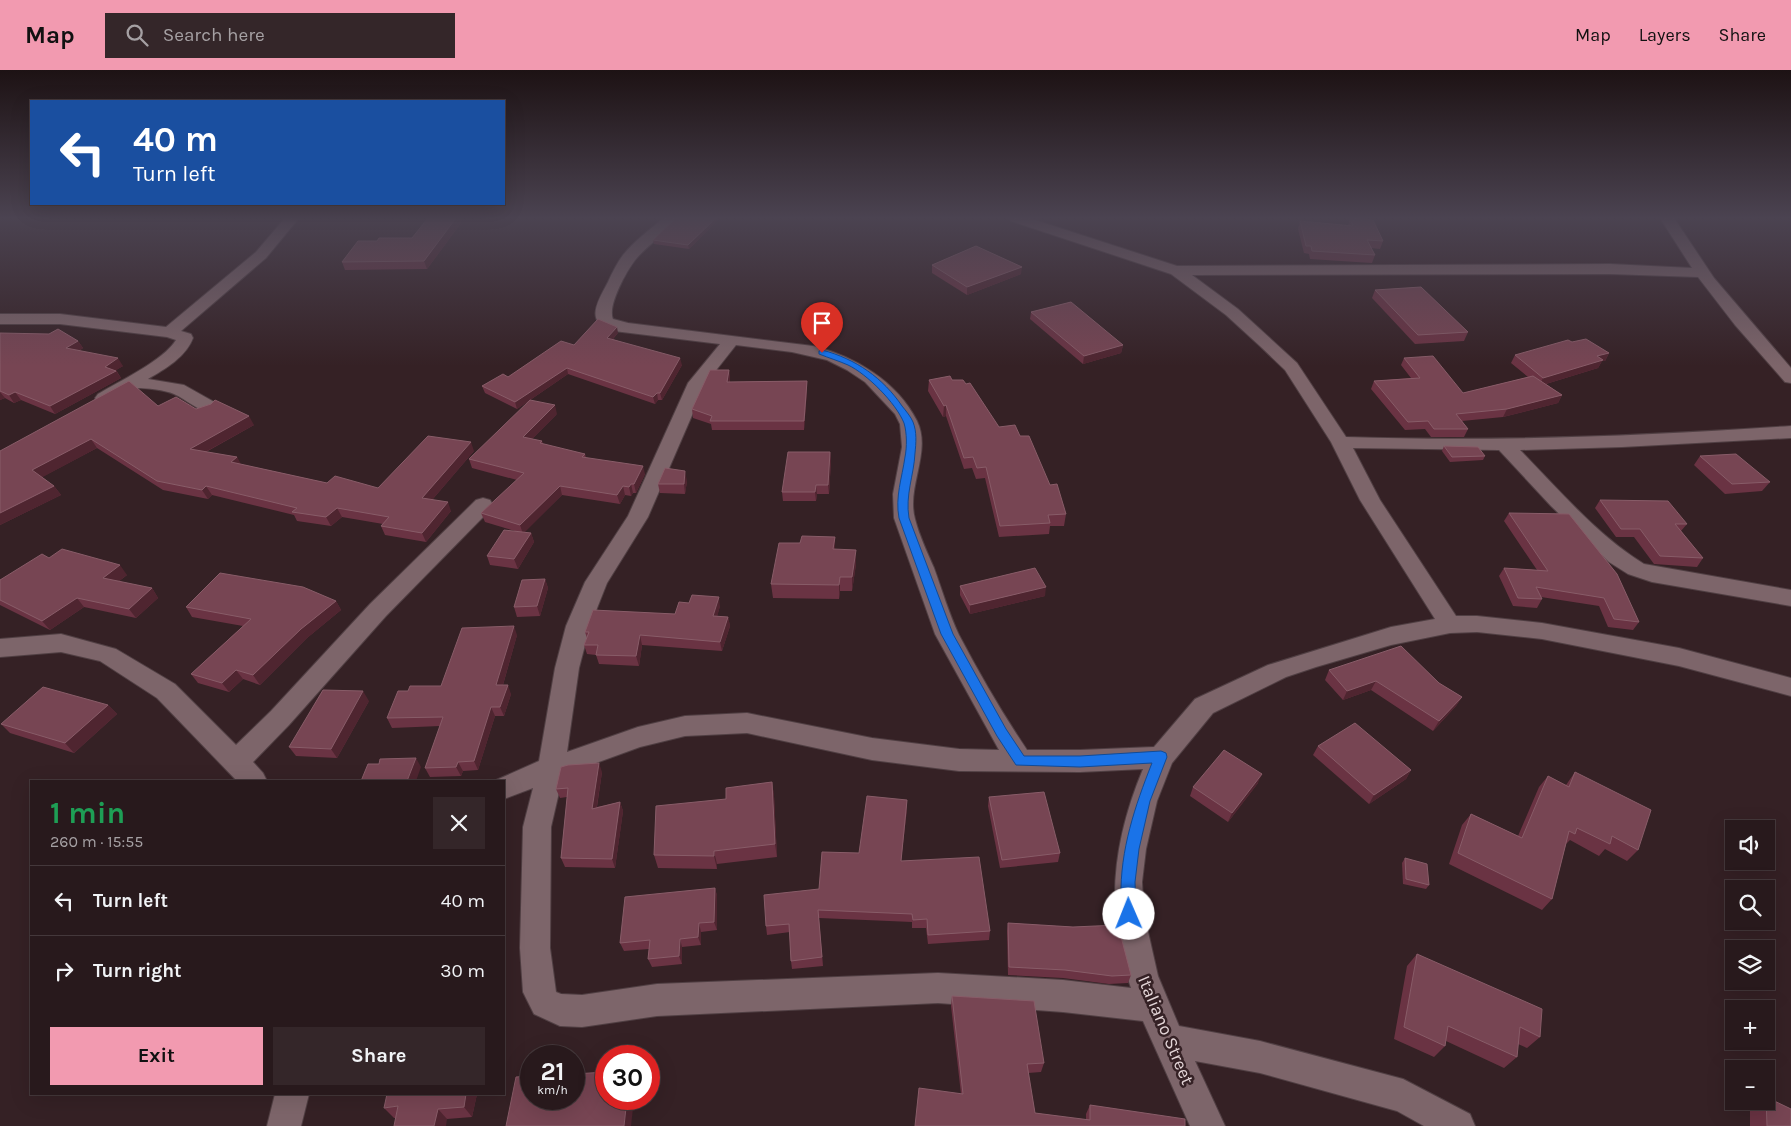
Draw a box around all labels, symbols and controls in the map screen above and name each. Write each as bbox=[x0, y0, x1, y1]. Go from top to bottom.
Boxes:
search box bbox=[105, 13, 455, 58]
text: Map bbox=[25, 21, 75, 49]
icon: search bbox=[123, 21, 151, 49]
text: Search here bbox=[163, 24, 265, 46]
text: Map bbox=[1575, 24, 1611, 46]
text: Layers bbox=[1639, 24, 1691, 46]
text: Share bbox=[1719, 24, 1766, 46]
text: 40 m bbox=[133, 119, 218, 160]
icon: left bbox=[50, 120, 115, 185]
text: Turn left bbox=[133, 161, 216, 187]
pin bbox=[801, 302, 843, 353]
icon: arrive bbox=[808, 309, 836, 337]
text: 1 min bbox=[50, 795, 125, 831]
button: close bbox=[433, 797, 485, 849]
map controls bbox=[1725, 820, 1775, 1110]
button: sound bbox=[1725, 820, 1775, 870]
text: 260 m · 15:55 bbox=[50, 832, 143, 851]
button: search bbox=[1725, 880, 1775, 930]
icon: left bbox=[50, 887, 78, 915]
position arrow bbox=[1102, 887, 1154, 939]
text: Turn left bbox=[93, 890, 168, 912]
text: 40 m bbox=[441, 890, 485, 912]
button: layers bbox=[1725, 940, 1775, 990]
icon: right bbox=[50, 957, 78, 985]
text: Turn right bbox=[93, 960, 182, 982]
text: 30 m bbox=[440, 960, 485, 982]
street label: Italiano Street bbox=[1133, 972, 1199, 1088]
button: + bbox=[1725, 1000, 1775, 1050]
button: Exit bbox=[50, 1027, 263, 1085]
button: Share bbox=[273, 1027, 485, 1085]
speed limit sign: 30 bbox=[595, 1045, 660, 1110]
text: 21 bbox=[540, 1057, 565, 1086]
button: − bbox=[1725, 1060, 1775, 1110]
text: km/h bbox=[537, 1083, 568, 1097]

